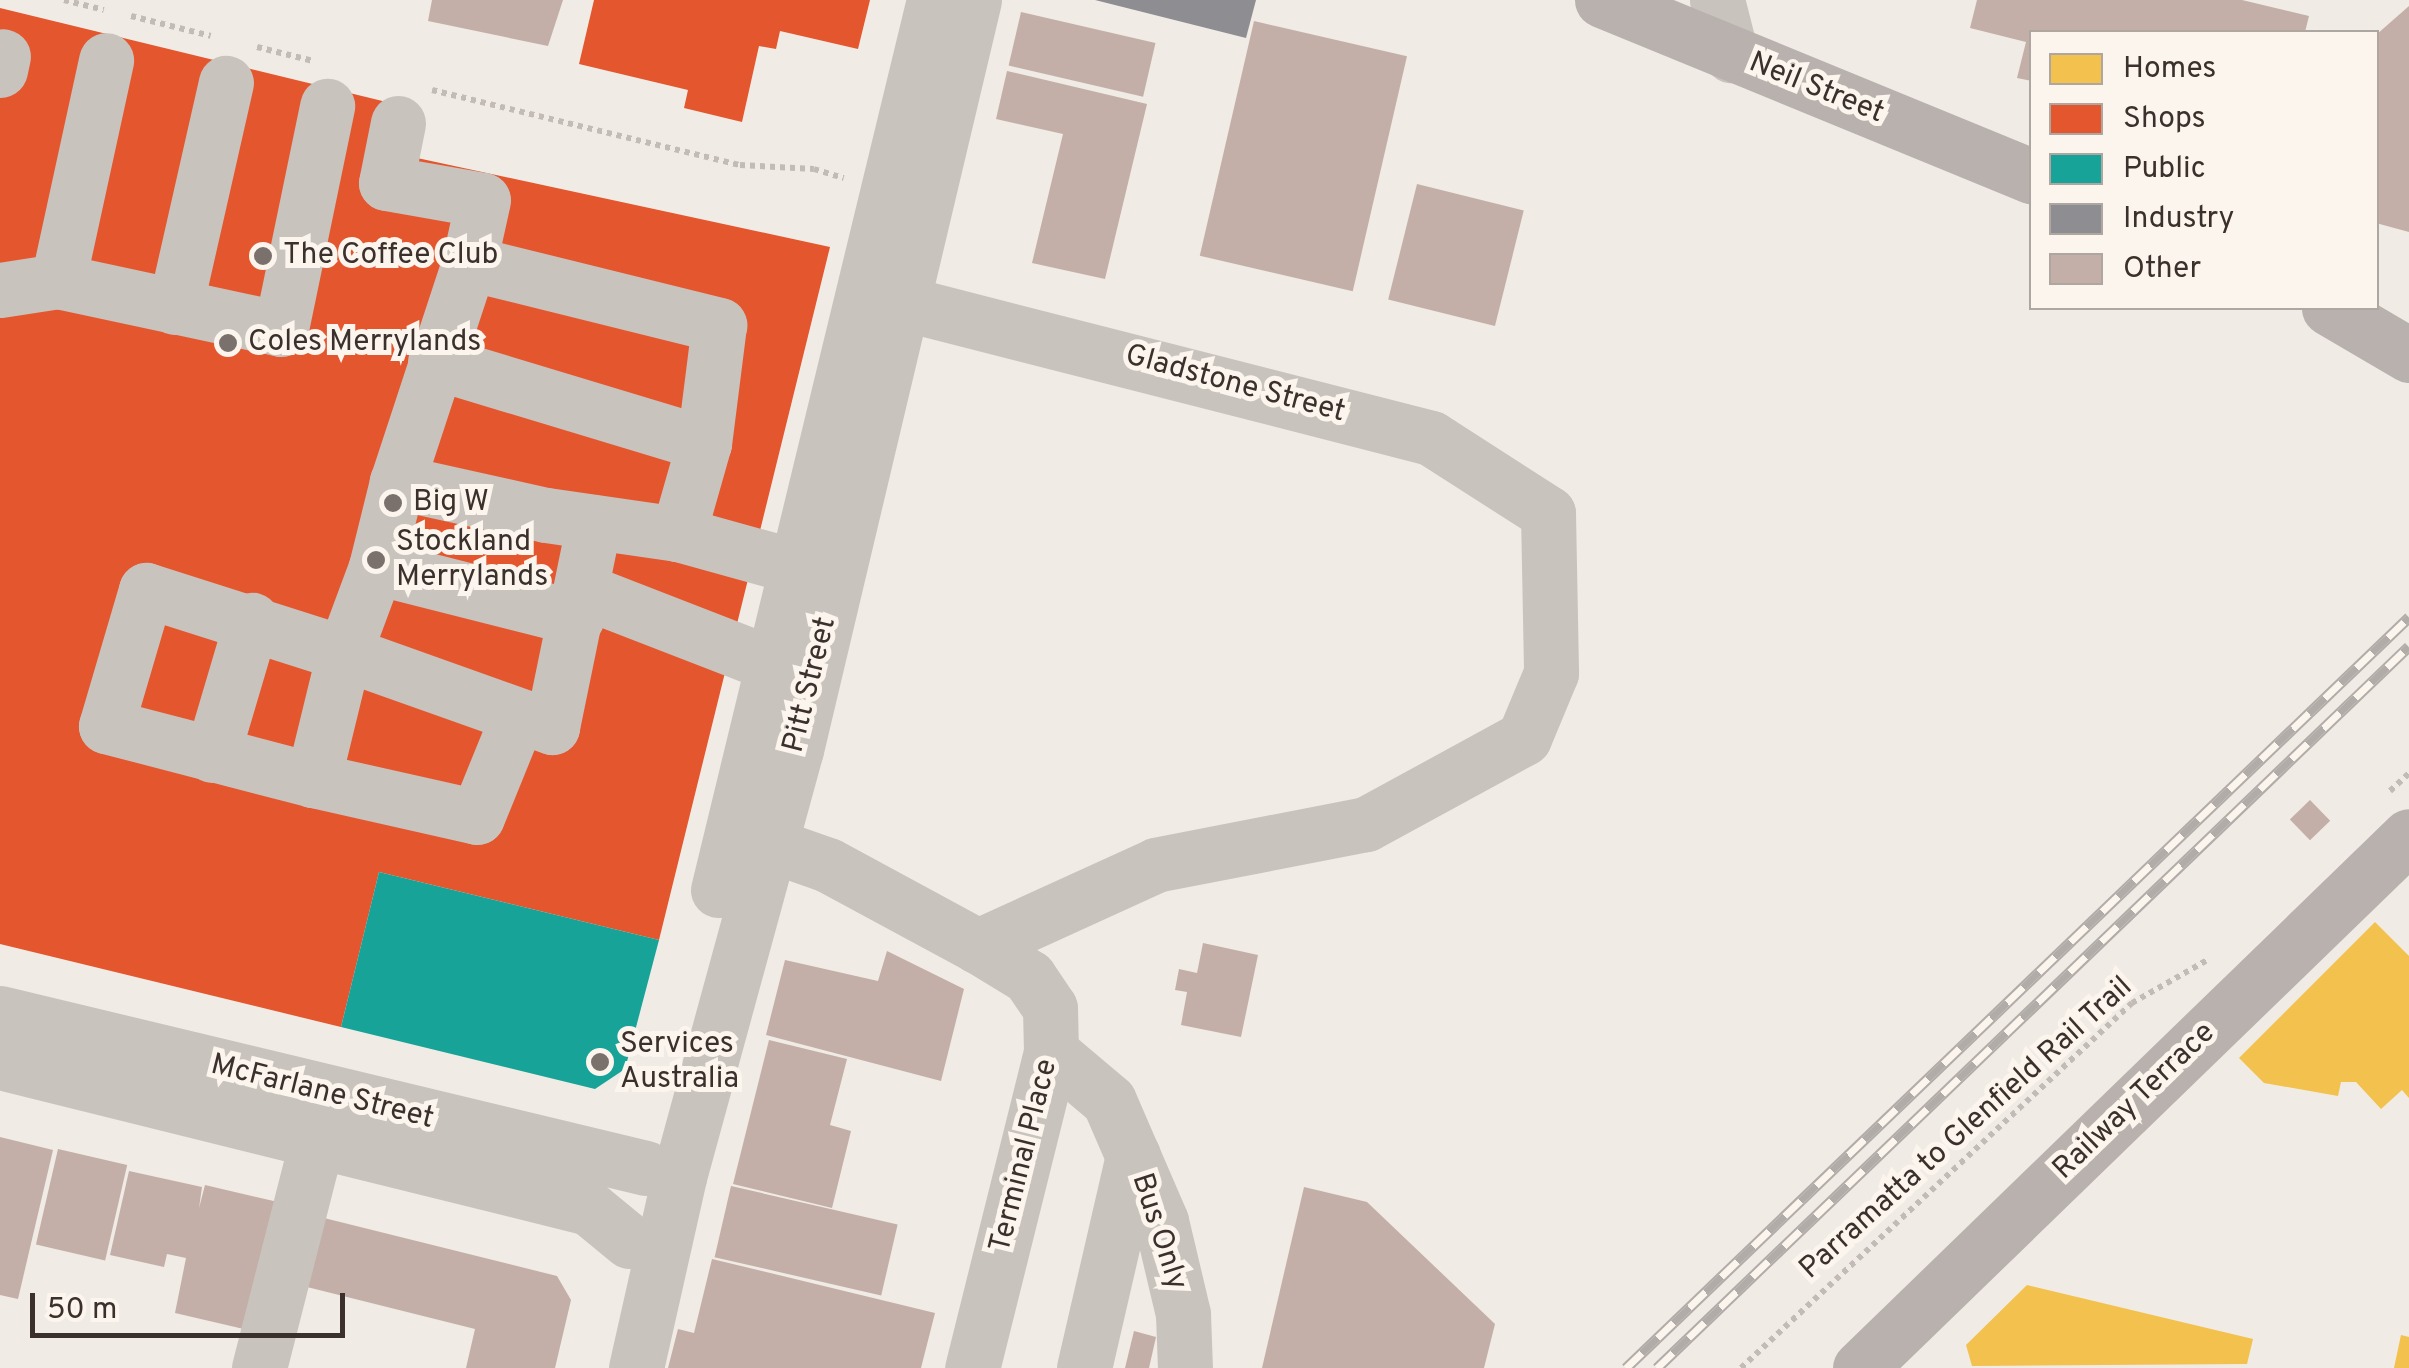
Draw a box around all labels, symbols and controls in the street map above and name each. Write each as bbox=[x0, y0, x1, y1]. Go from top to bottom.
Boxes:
legend bbox=[2029, 30, 2379, 310]
street label: Neil Street bbox=[1743, 46, 1889, 132]
text: Homes bbox=[2123, 51, 2216, 88]
text: Shops bbox=[2123, 101, 2206, 138]
text: Public bbox=[2123, 151, 2206, 188]
text: Industry bbox=[2123, 201, 2234, 238]
place label: The Coffee Club bbox=[283, 238, 498, 274]
marker: The Coffee Club bbox=[252, 245, 274, 267]
text: Other bbox=[2123, 251, 2201, 288]
place label: Coles Merrylands bbox=[248, 325, 481, 361]
marker: Coles Merrylands bbox=[217, 332, 239, 354]
street label: Gladstone Street bbox=[1121, 338, 1349, 432]
place label: Big W bbox=[413, 485, 489, 521]
marker: Big W bbox=[382, 492, 404, 514]
place label: Stockland Merrylands bbox=[396, 525, 548, 596]
marker: Stockland Merrylands bbox=[365, 549, 387, 571]
street label: Pitt Street bbox=[777, 614, 845, 756]
street label: Parramatta to Glenfield Rail Trail bbox=[1793, 970, 2141, 1288]
street label: Railway Terrace bbox=[2046, 1015, 2224, 1189]
place label: Services Australia bbox=[620, 1027, 739, 1098]
street label: McFarlane Street bbox=[207, 1048, 437, 1138]
marker: Services Australia bbox=[589, 1051, 611, 1073]
street label: Terminal Place bbox=[984, 1056, 1066, 1256]
street label: Bus Only bbox=[1122, 1169, 1194, 1295]
scale bar bbox=[35, 1273, 350, 1335]
text: 50 m bbox=[47, 1292, 117, 1329]

